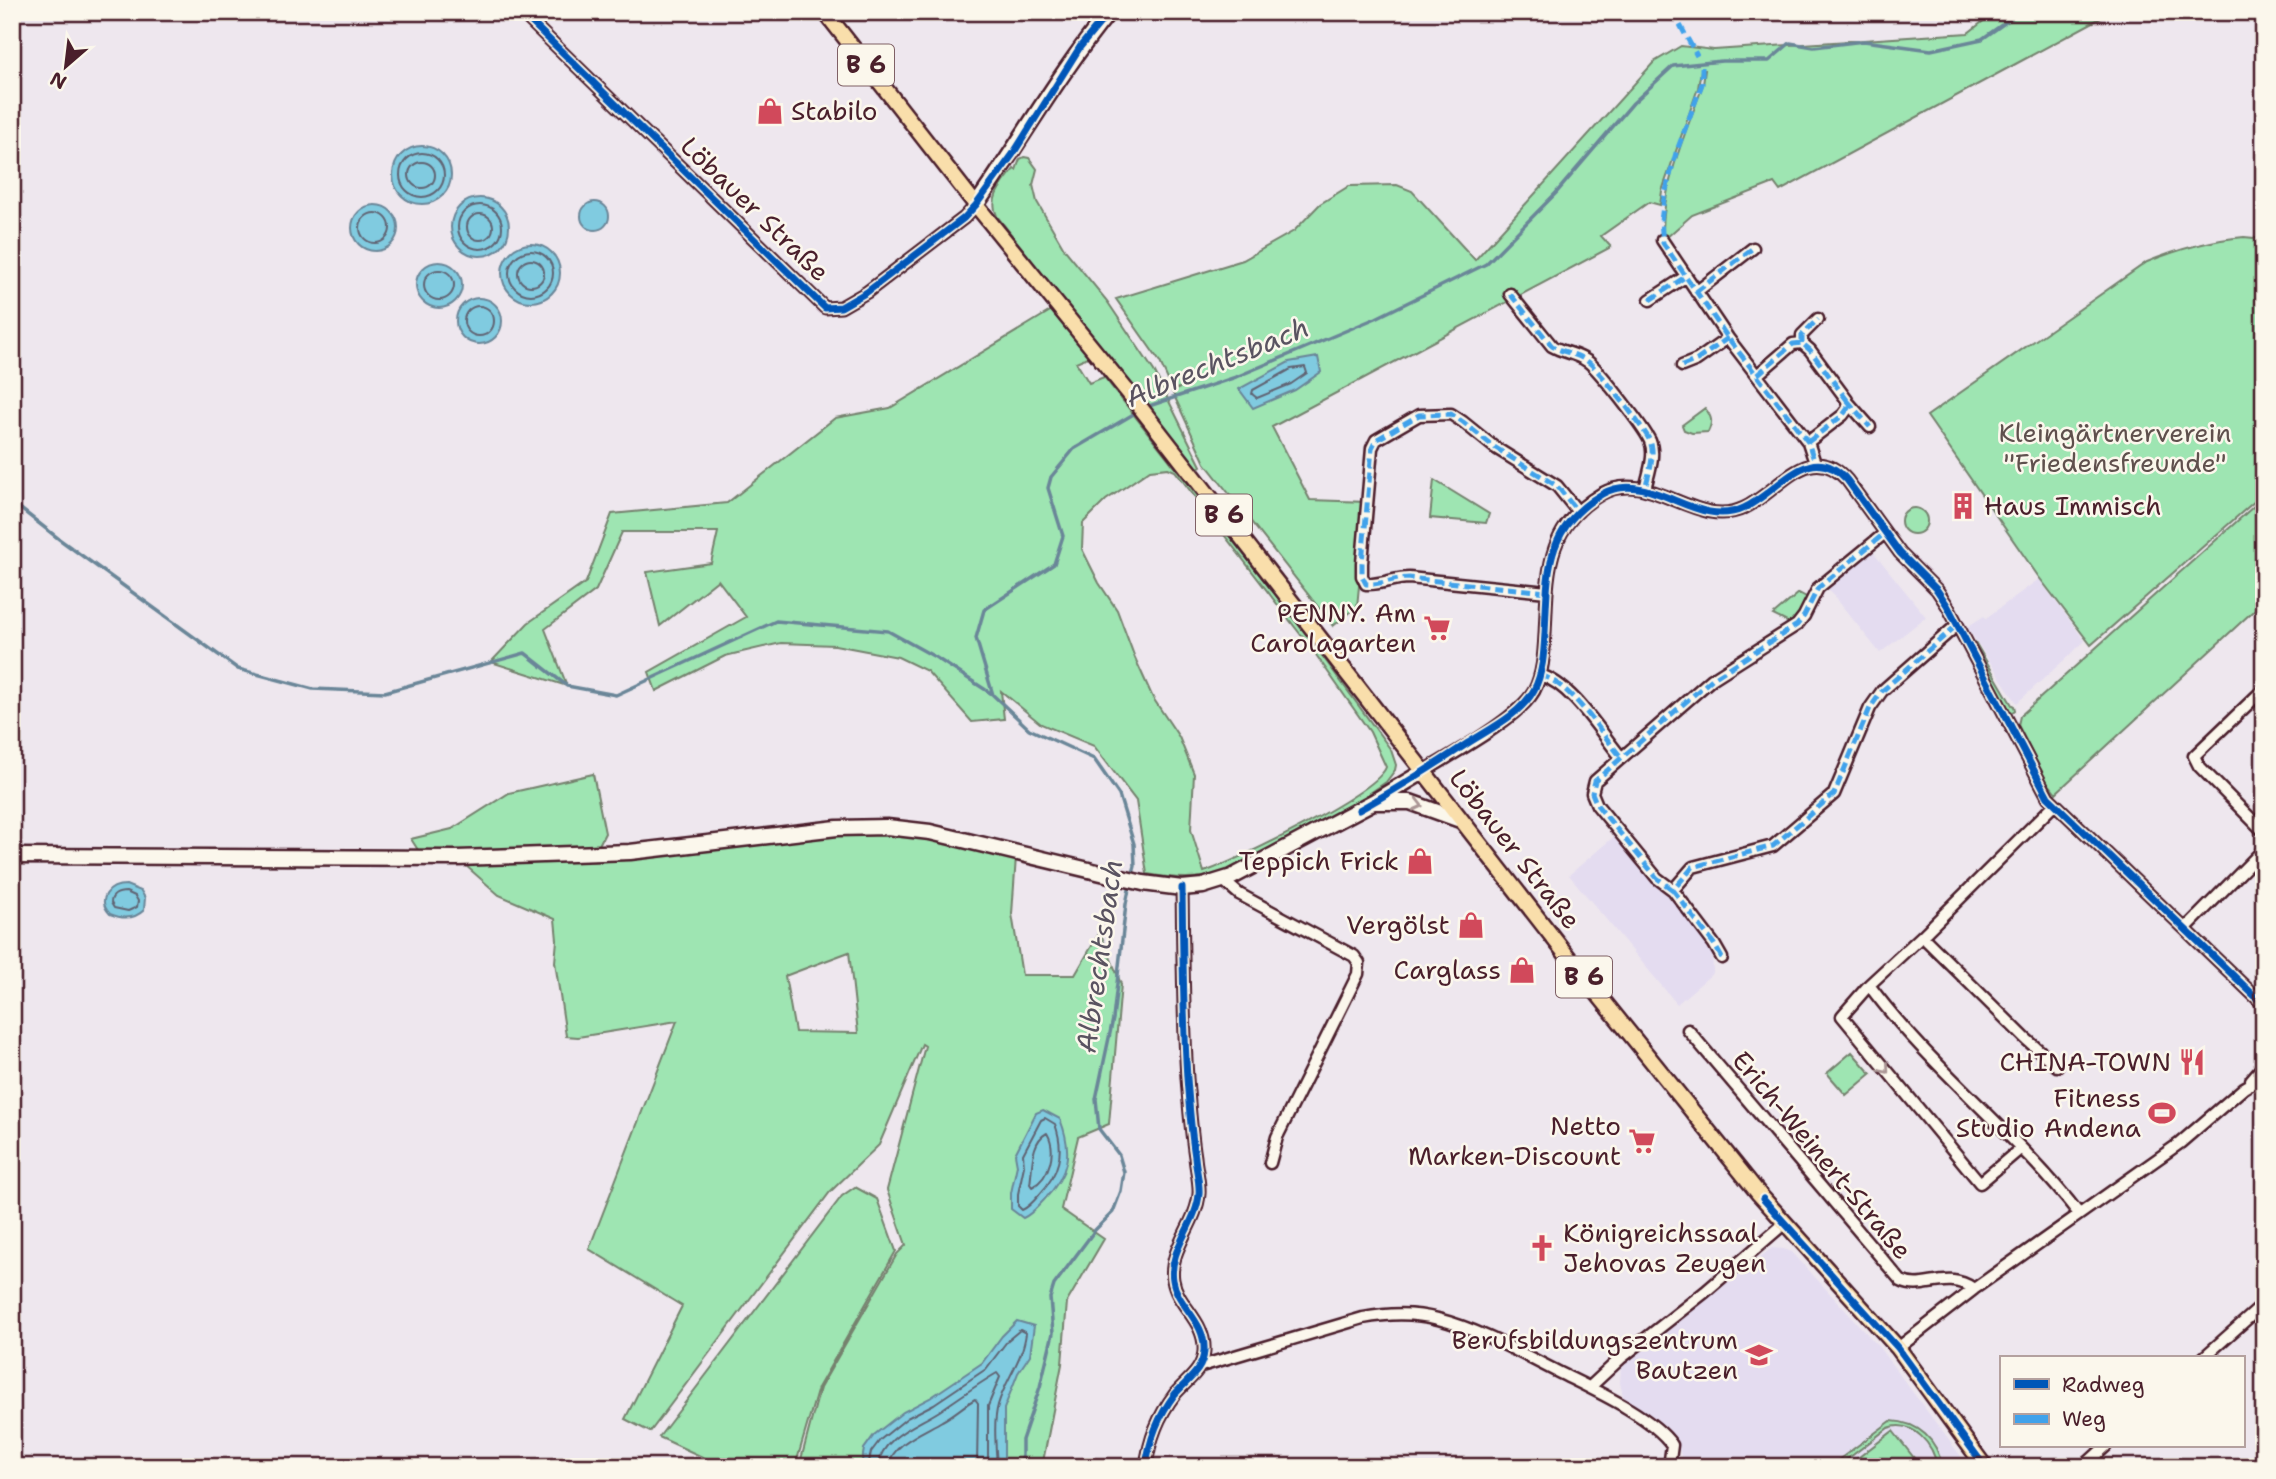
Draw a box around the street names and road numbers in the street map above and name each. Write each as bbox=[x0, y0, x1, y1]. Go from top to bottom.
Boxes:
road number: B 6 bbox=[838, 44, 894, 86]
street label: Löbauer Straße bbox=[673, 129, 837, 289]
road number: B 6 bbox=[1196, 494, 1252, 536]
street label: Löbauer Straße bbox=[1442, 761, 1589, 936]
road number: B 6 bbox=[1556, 957, 1612, 998]
street label: Erich-Weinert-Straße bbox=[1725, 1043, 1920, 1266]

